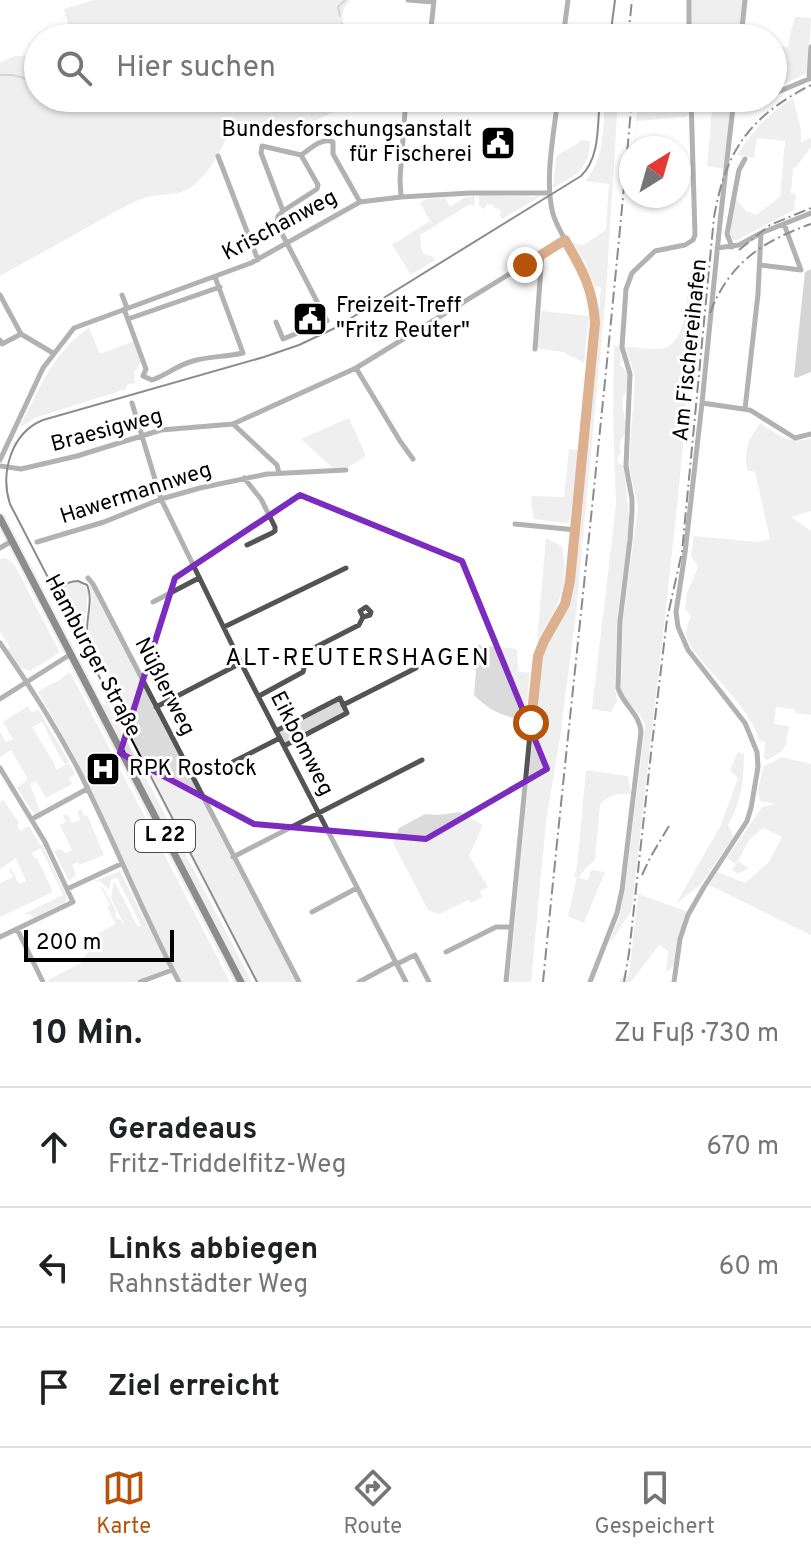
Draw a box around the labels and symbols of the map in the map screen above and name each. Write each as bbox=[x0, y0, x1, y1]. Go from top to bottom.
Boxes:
place label: Bundesforschungsanstalt für Fischerei bbox=[222, 117, 472, 169]
public building icon: Bundesforschungsanstalt für Fischerei bbox=[479, 124, 517, 162]
north arrow bbox=[619, 136, 691, 208]
street label: Krischanweg bbox=[218, 184, 342, 268]
route end bbox=[507, 247, 543, 283]
street label: Am Fischereihafen bbox=[668, 257, 714, 443]
place label: Freizeit-Treff "Fritz Reuter" bbox=[336, 293, 470, 345]
public building icon: Freizeit-Treff "Fritz Reuter" bbox=[291, 300, 329, 338]
street label: Braesigweg bbox=[48, 403, 166, 459]
street label: Hawermannweg bbox=[57, 457, 215, 531]
street label: Hamburger Straße bbox=[38, 570, 146, 742]
street label: Nüßlerweg bbox=[128, 633, 200, 741]
district label: ALT-REUTERSHAGEN bbox=[225, 644, 491, 674]
street label: Eikbomweg bbox=[263, 687, 339, 801]
route start bbox=[513, 705, 549, 741]
hospital icon: RPK Rostock bbox=[84, 750, 122, 788]
place label: RPK Rostock bbox=[129, 756, 257, 783]
road number: L 22 bbox=[135, 820, 195, 852]
scale bar bbox=[24, 926, 174, 962]

